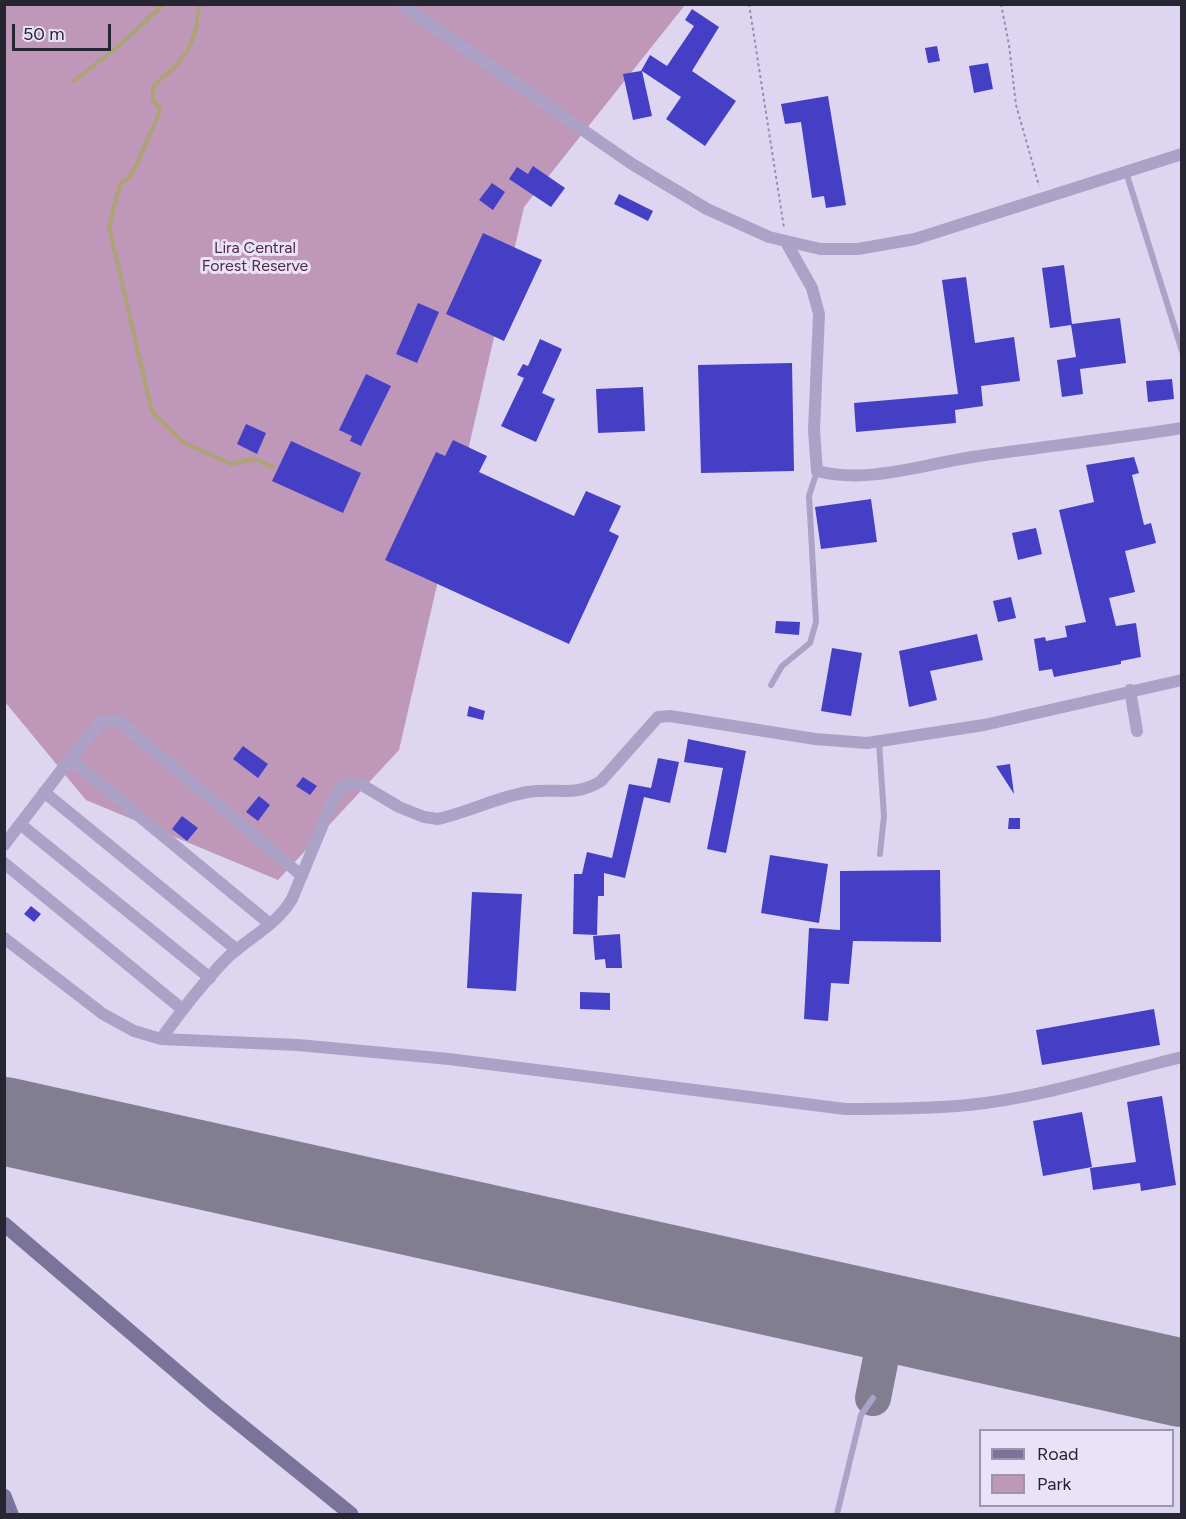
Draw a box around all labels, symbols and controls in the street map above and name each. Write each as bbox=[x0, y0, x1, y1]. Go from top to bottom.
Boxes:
scale bar bbox=[15, 12, 114, 50]
text: 50 m bbox=[23, 23, 65, 45]
park label: Lira Central Forest Reserve bbox=[202, 238, 308, 276]
legend bbox=[979, 1429, 1174, 1507]
text: Road bbox=[1037, 1443, 1078, 1465]
text: Park bbox=[1037, 1473, 1071, 1495]

